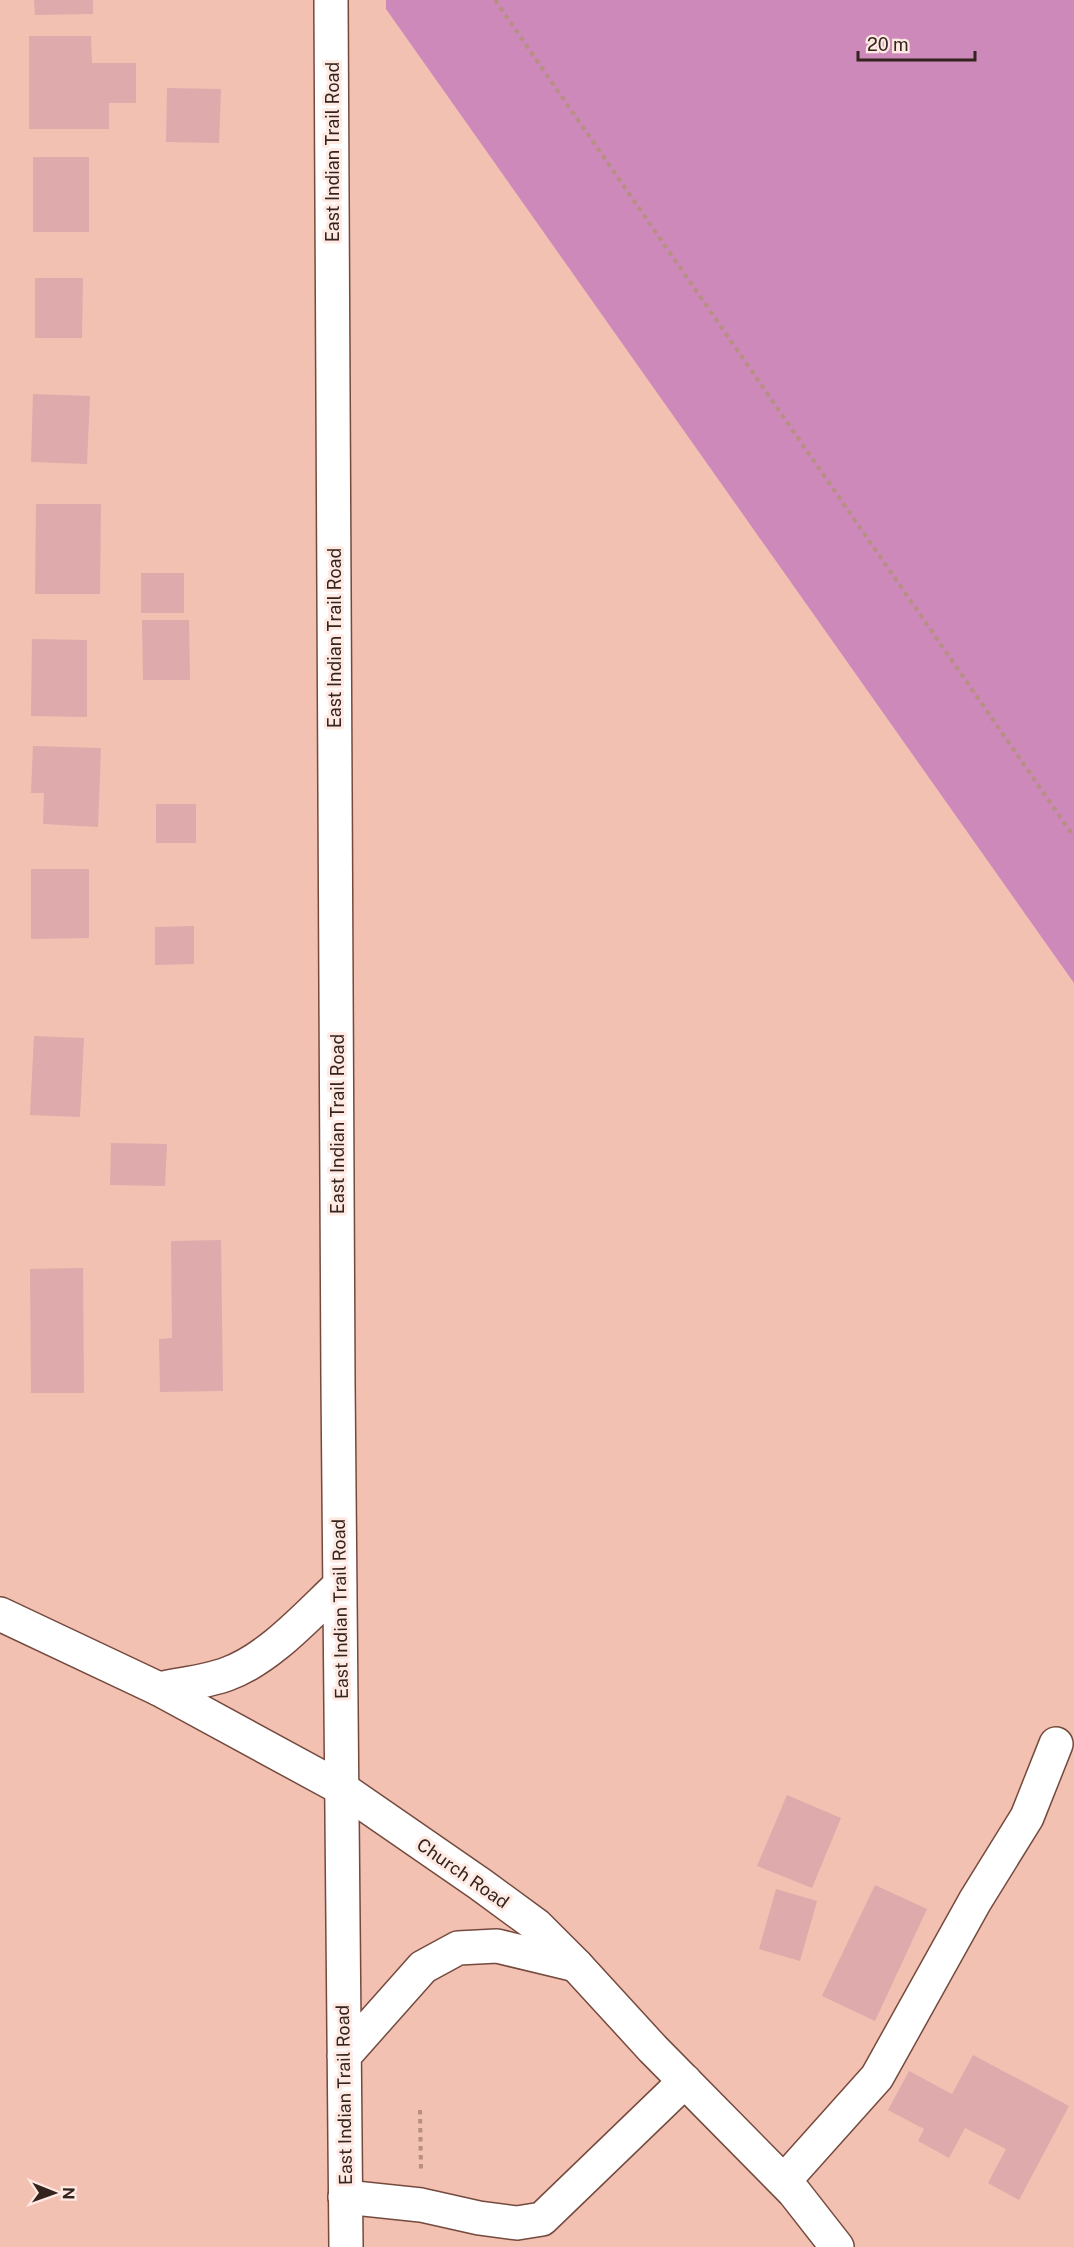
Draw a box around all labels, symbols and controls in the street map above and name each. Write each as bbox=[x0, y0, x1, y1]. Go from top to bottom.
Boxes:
scale bar bbox=[858, 24, 975, 62]
text: 20 m bbox=[867, 34, 909, 55]
street label: East Indian Trail Road bbox=[322, 62, 343, 242]
street label: East Indian Trail Road bbox=[324, 548, 345, 728]
street label: East Indian Trail Road bbox=[327, 1034, 348, 1214]
street label: East Indian Trail Road bbox=[328, 1519, 352, 1699]
street label: Church Road bbox=[413, 1834, 513, 1912]
street label: East Indian Trail Road bbox=[332, 2005, 356, 2185]
north arrow bbox=[24, 2163, 84, 2223]
text: N bbox=[59, 2187, 78, 2200]

